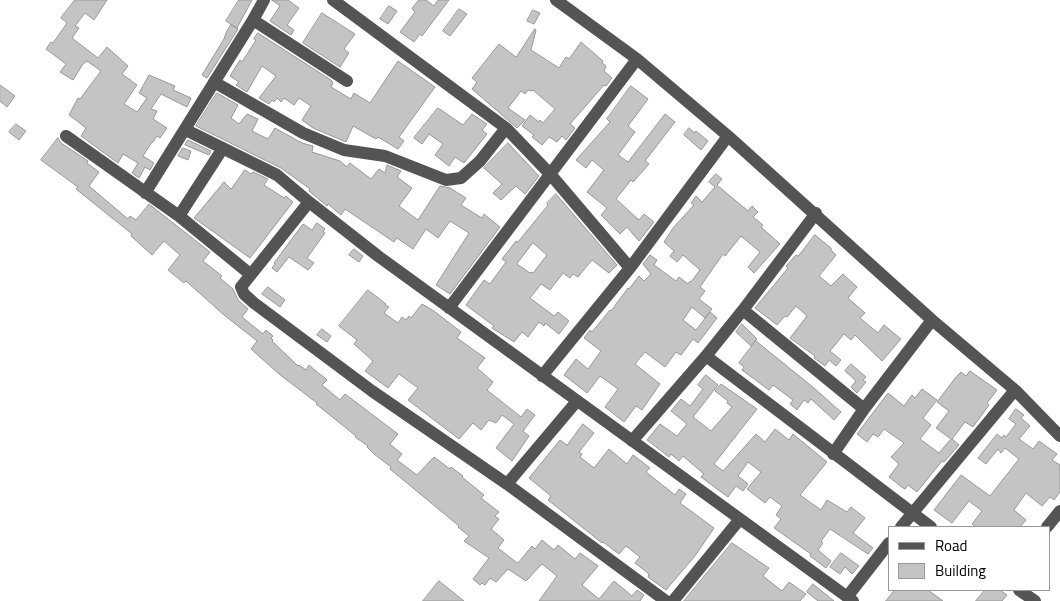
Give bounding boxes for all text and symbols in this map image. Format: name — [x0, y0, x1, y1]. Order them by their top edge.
legend — [888, 526, 1050, 591]
text: Road — [935, 534, 967, 557]
text: Building — [935, 559, 986, 582]

